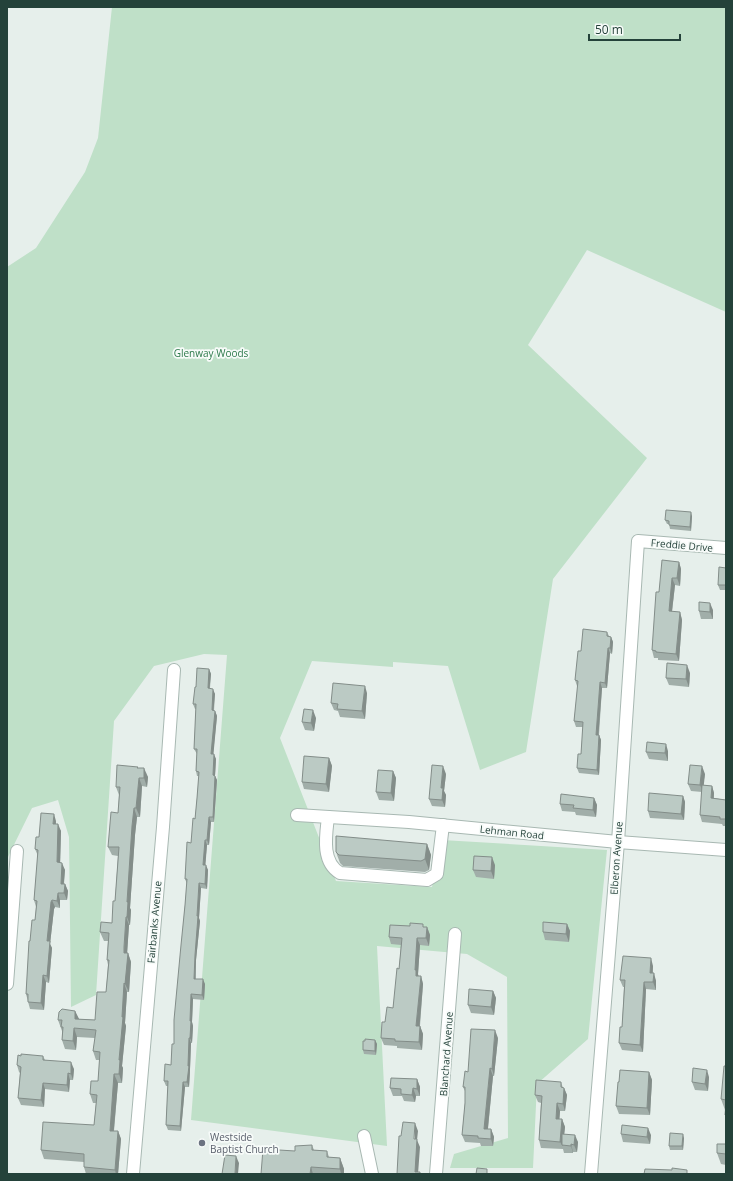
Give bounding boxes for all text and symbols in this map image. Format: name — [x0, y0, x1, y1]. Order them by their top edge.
scale bar — [589, 16, 680, 42]
text: 50 m — [595, 21, 623, 38]
park label: Glenway Woods — [174, 346, 249, 360]
street label: Freddie Drive — [650, 535, 714, 555]
street label: Elberon Avenue — [606, 820, 626, 895]
street label: Lehman Road — [479, 822, 545, 842]
street label: Fairbanks Avenue — [143, 880, 165, 964]
street label: Blanchard Avenue — [436, 1011, 456, 1097]
place label: Westside Baptist Church — [210, 1130, 279, 1156]
marker: Westside Baptist Church — [197, 1138, 207, 1148]

